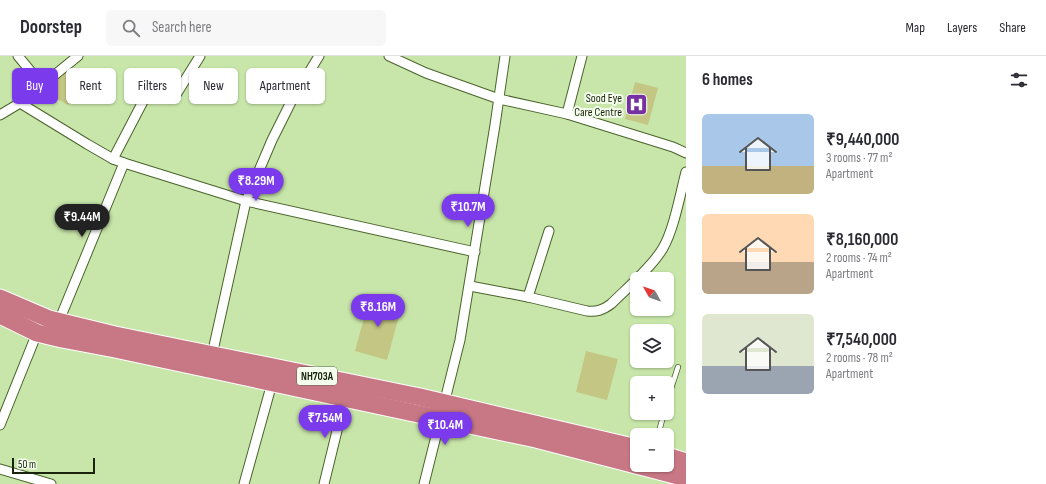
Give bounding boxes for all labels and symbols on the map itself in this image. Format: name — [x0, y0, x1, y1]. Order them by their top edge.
place label: Sood Eye Care Centre — [574, 91, 622, 120]
hospital icon: Sood Eye Care Centre — [624, 92, 650, 118]
pin: ₹8.29M — [223, 168, 289, 202]
pin: ₹10.7M — [435, 194, 501, 228]
pin: ₹9.44M — [49, 204, 115, 238]
north arrow — [630, 272, 674, 316]
pin: ₹8.16M — [345, 294, 411, 328]
road number: NH703A — [297, 367, 337, 385]
pin: ₹7.54M — [292, 405, 358, 439]
pin: ₹10.4M — [412, 412, 478, 446]
scale bar — [12, 456, 95, 475]

